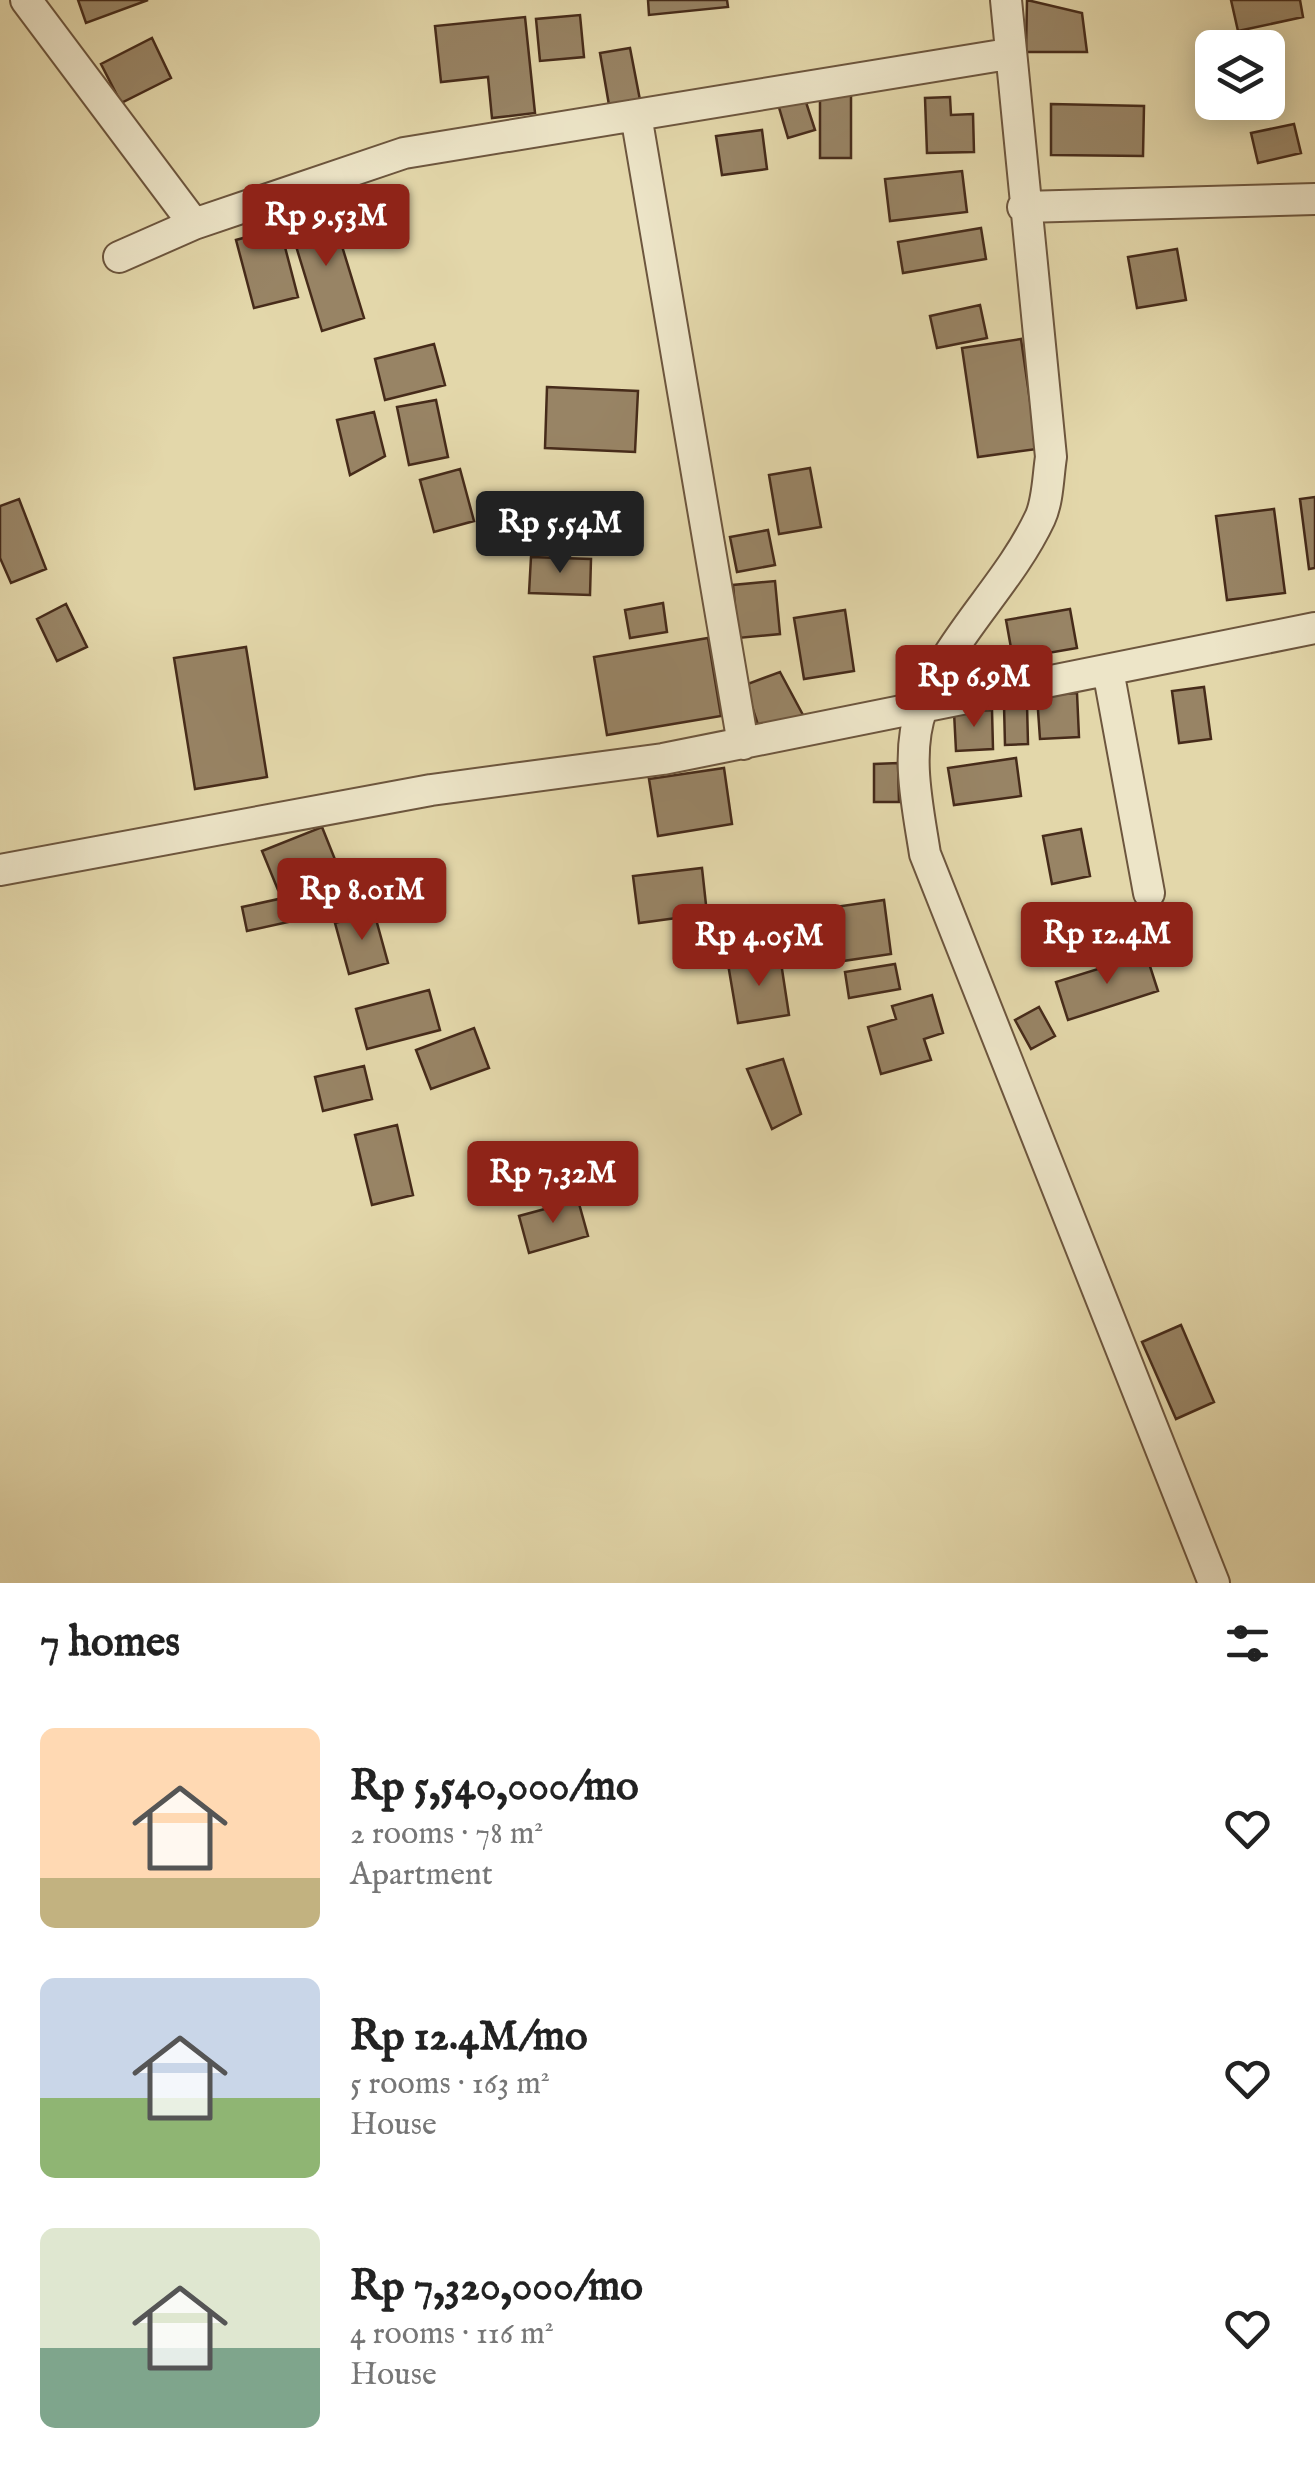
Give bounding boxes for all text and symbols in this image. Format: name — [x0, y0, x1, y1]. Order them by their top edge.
map controls — [1195, 30, 1285, 120]
button: layers — [1195, 30, 1285, 120]
pin: Rp 9.53M — [223, 184, 429, 269]
text: Rp 9.53M — [265, 196, 387, 237]
pin: Rp 5.54M — [457, 491, 663, 576]
text: Rp 5.54M — [498, 503, 622, 544]
pin: Rp 6.9M — [882, 645, 1066, 730]
text: Rp 6.9M — [918, 657, 1030, 698]
pin: Rp 8.01M — [259, 858, 465, 943]
text: Rp 8.01M — [299, 870, 425, 911]
pin: Rp 12.4M — [1004, 902, 1210, 987]
pin: Rp 4.05M — [656, 904, 862, 989]
text: Rp 12.4M — [1043, 914, 1171, 955]
text: Rp 4.05M — [694, 916, 824, 957]
pin: Rp 7.32M — [450, 1141, 656, 1226]
text: Rp 7.32M — [489, 1153, 617, 1194]
icon: filters — [1220, 1616, 1275, 1671]
text: 7 homes — [40, 1617, 180, 1670]
text: Rp 5,540,000/mo — [350, 1761, 639, 1814]
icon: home — [120, 1768, 240, 1888]
icon: heart — [1220, 1801, 1275, 1856]
text: 2 rooms · 78 m² — [350, 1814, 543, 1855]
text: Apartment — [350, 1855, 493, 1896]
text: Rp 12.4M/mo — [350, 2011, 588, 2064]
icon: home — [120, 2018, 240, 2138]
icon: heart — [1220, 2051, 1275, 2106]
text: 5 rooms · 163 m² — [350, 2064, 550, 2105]
text: House — [350, 2105, 437, 2146]
text: Rp 7,320,000/mo — [350, 2261, 643, 2314]
icon: home — [120, 2268, 240, 2388]
icon: heart — [1220, 2301, 1275, 2356]
text: 4 rooms · 116 m² — [350, 2314, 554, 2355]
text: House — [350, 2355, 437, 2396]

